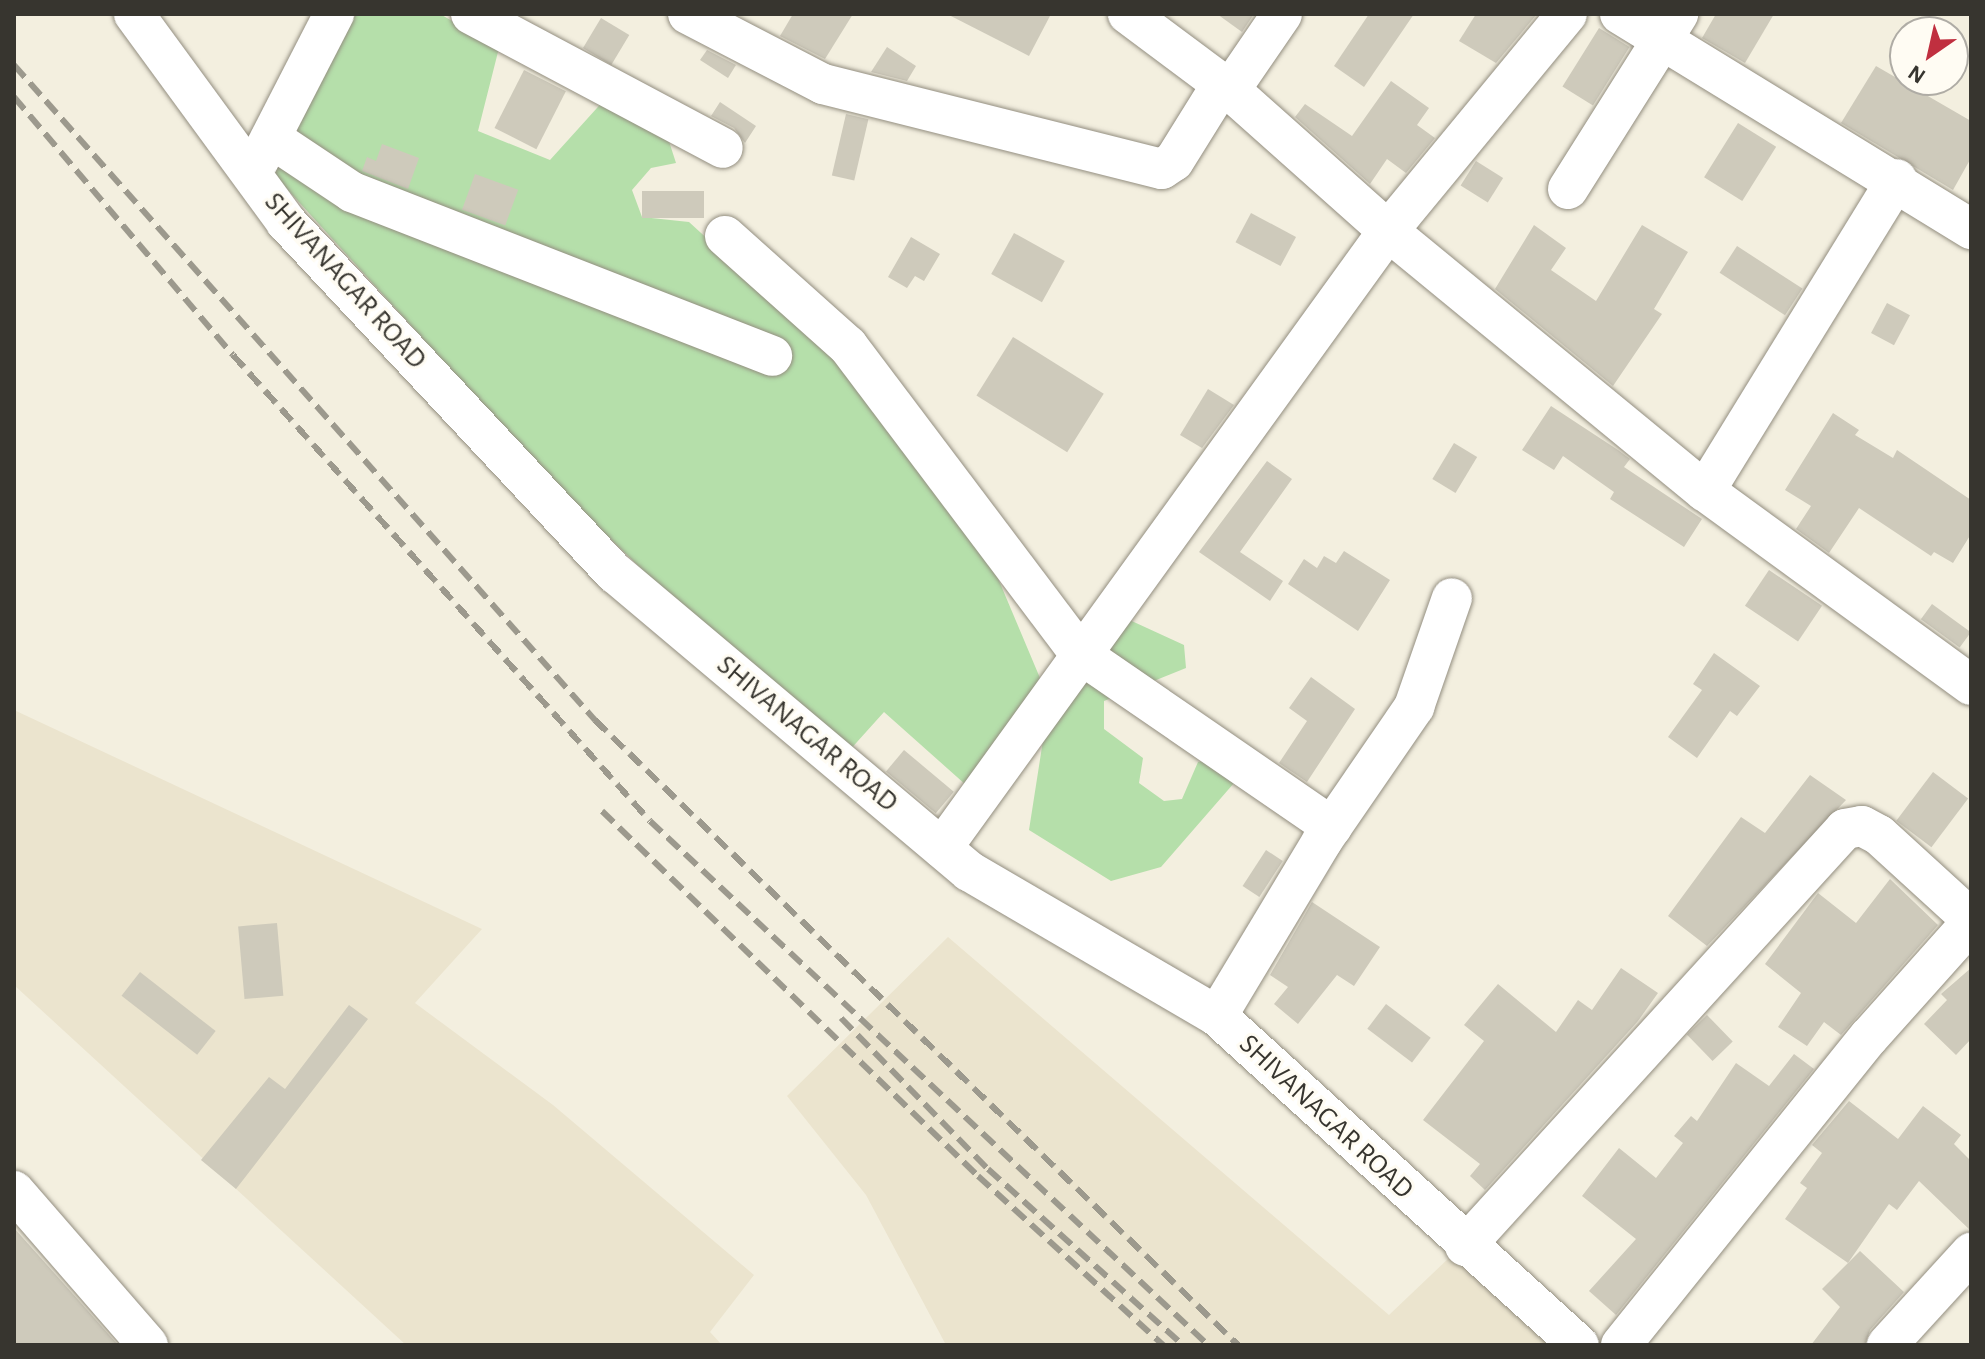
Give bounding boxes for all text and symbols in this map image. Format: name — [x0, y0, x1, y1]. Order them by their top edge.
north arrow — [1889, 16, 1969, 96]
text: N — [1904, 61, 1929, 88]
street label: SHIVANAGAR ROAD — [257, 186, 433, 376]
street label: SHIVANAGAR ROAD — [710, 649, 904, 819]
street label: SHIVANAGAR ROAD — [1232, 1028, 1420, 1206]

